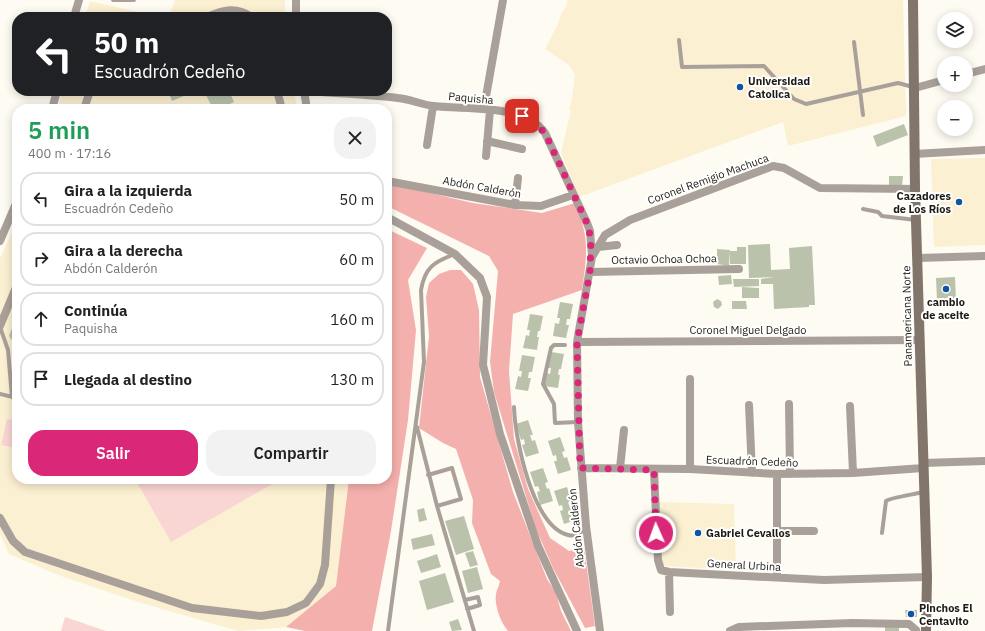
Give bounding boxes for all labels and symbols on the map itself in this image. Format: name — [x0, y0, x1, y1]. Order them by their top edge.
place label: Universidad Catolica — [748, 74, 810, 101]
marker: Universidad Catolica — [735, 82, 745, 92]
street label: Paquisha — [448, 89, 494, 107]
pin — [505, 99, 539, 133]
street label: Coronel Remigio Machuca — [646, 151, 771, 207]
street label: Abdón Calderón — [442, 173, 522, 201]
place label: Cazadores de Los Ríos — [893, 189, 951, 216]
marker: Cazadores de Los Ríos — [954, 197, 964, 207]
street label: Octavio Ochoa Ochoa — [611, 251, 717, 267]
street label: Panamericana Norte — [899, 265, 915, 367]
marker: cambio de aceite — [941, 284, 951, 294]
place label: cambio de aceite — [922, 295, 970, 322]
street label: Coronel Miguel Delgado — [690, 323, 806, 337]
street label: Escuadrón Cedeño — [706, 452, 798, 470]
street label: Abdón Calderón — [565, 488, 587, 568]
position arrow — [635, 512, 677, 554]
place label: Gabriel Cevallos — [706, 526, 791, 540]
marker: Gabriel Cevallos — [693, 528, 703, 538]
street label: General Urbina — [707, 556, 782, 574]
place label: Pinchos El Centavito — [919, 601, 973, 628]
marker: Pinchos El Centavito — [906, 609, 916, 619]

